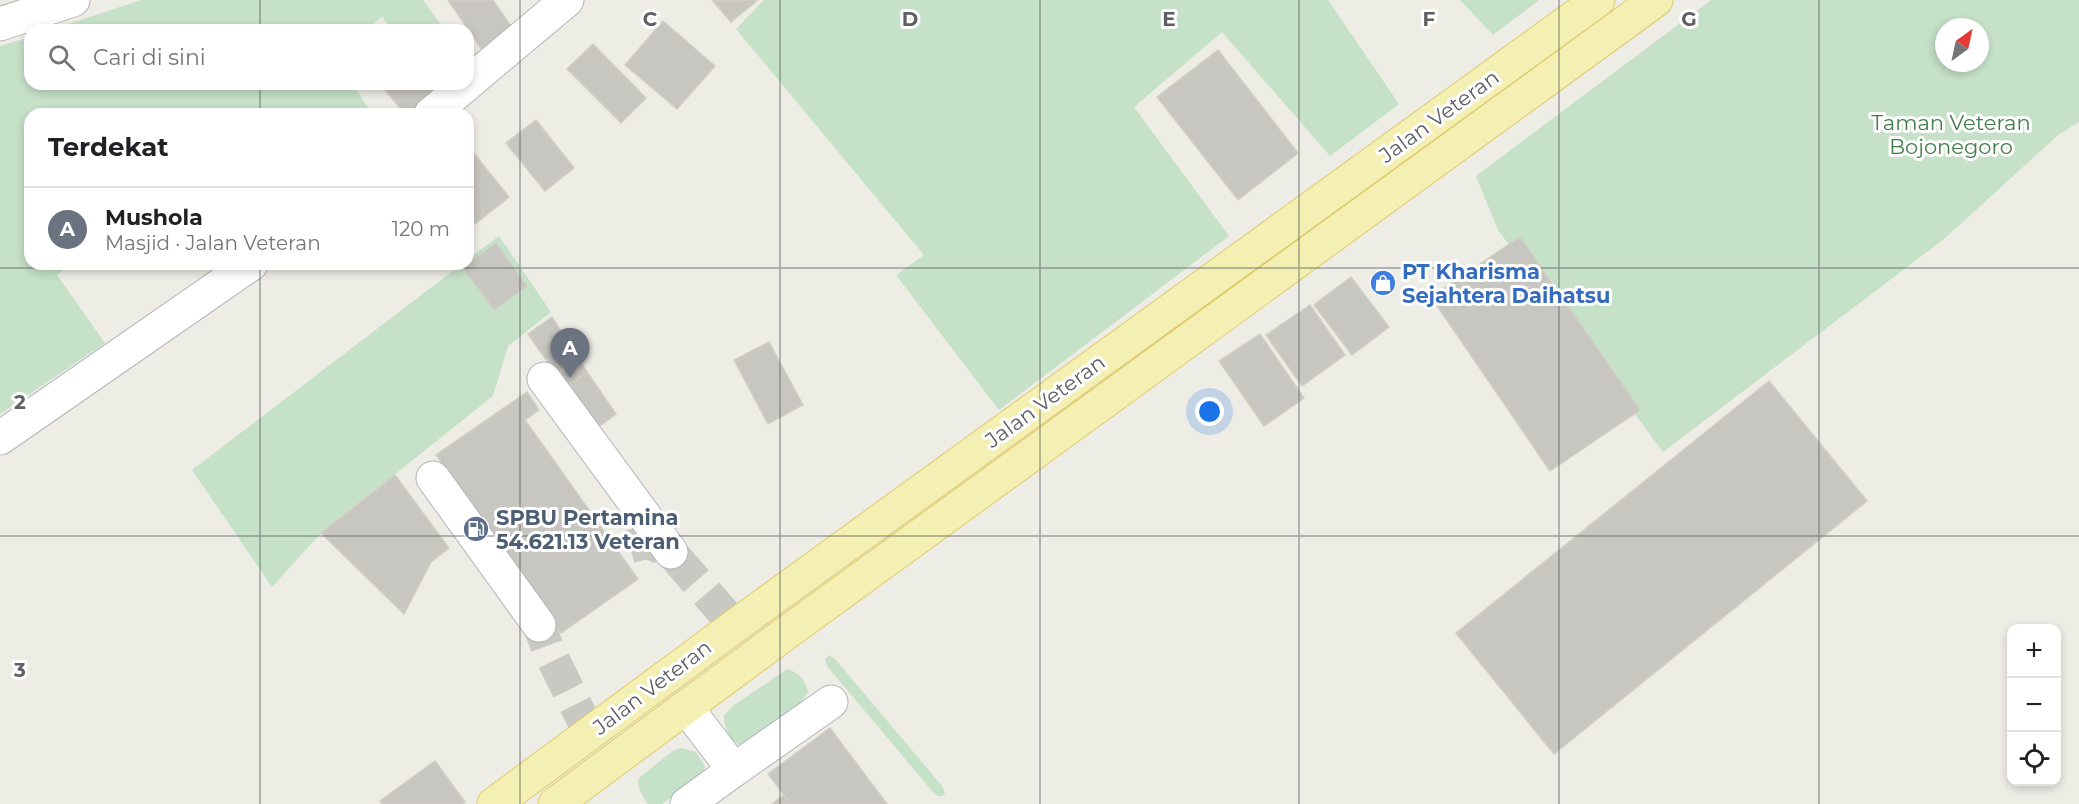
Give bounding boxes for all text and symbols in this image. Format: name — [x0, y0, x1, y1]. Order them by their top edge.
text: C — [643, 7, 658, 31]
text: D — [902, 7, 918, 31]
text: E — [1162, 7, 1176, 31]
text: F — [1423, 7, 1436, 31]
text: G — [1681, 7, 1697, 31]
north arrow — [1935, 18, 1989, 72]
search box — [24, 24, 474, 90]
icon: search — [45, 41, 78, 74]
text: Cari di sini — [93, 44, 206, 71]
street label: Jalan Veteran — [1373, 64, 1504, 168]
park label: Taman Veteran Bojonegoro — [1871, 110, 2031, 159]
text: Terdekat — [48, 131, 169, 163]
text: Mushola — [105, 204, 203, 231]
text: A — [60, 217, 75, 241]
text: 120 m — [392, 217, 450, 241]
text: Masjid · Jalan Veteran — [105, 231, 321, 255]
place label: PT Kharisma Sejahtera Daihatsu — [1402, 259, 1610, 308]
shop icon: PT Kharisma Sejahtera Daihatsu — [1368, 268, 1398, 298]
pin: A — [550, 328, 590, 378]
street label: Jalan Veteran — [979, 349, 1110, 453]
text: 2 — [14, 390, 26, 414]
your location — [1195, 397, 1224, 426]
place label: SPBU Pertamina 54.621.13 Veteran — [496, 505, 680, 554]
fuel station icon: SPBU Pertamina 54.621.13 Veteran — [461, 514, 491, 544]
map controls — [2007, 624, 2061, 786]
button: + — [2007, 624, 2061, 678]
street label: Jalan Veteran — [587, 634, 716, 740]
text: 3 — [13, 658, 26, 682]
button: − — [2007, 678, 2061, 732]
button: locate — [2007, 732, 2061, 786]

